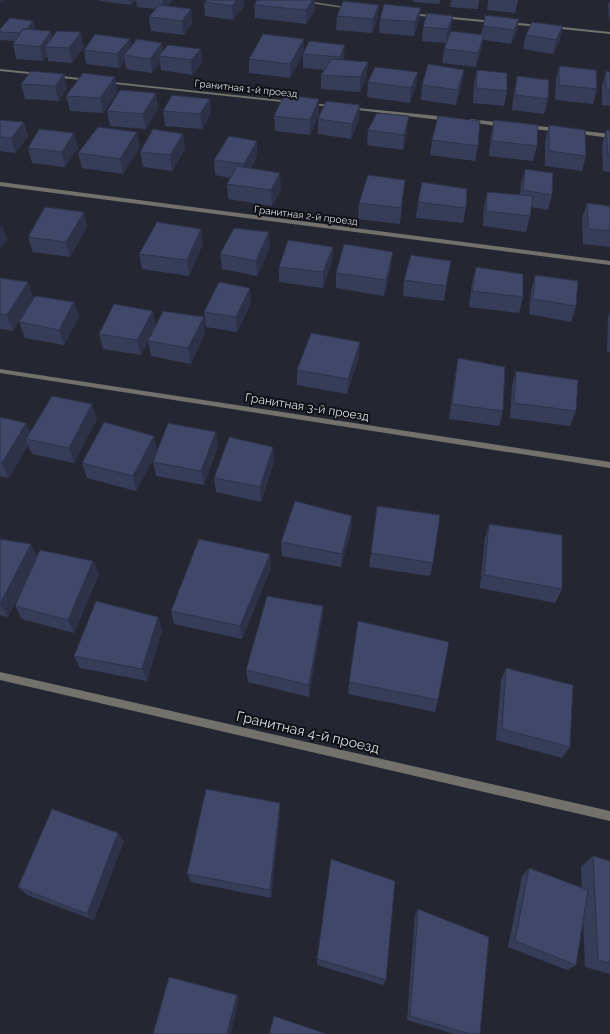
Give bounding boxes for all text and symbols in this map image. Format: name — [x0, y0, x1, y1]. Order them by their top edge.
street label: Гранитная 1-й проезд — [194, 78, 298, 99]
street label: Гранитная 2-й проезд — [254, 204, 359, 227]
street label: Гранитная 3-й проезд — [244, 390, 370, 424]
street label: Гранитная 4-й проезд — [235, 708, 381, 756]

